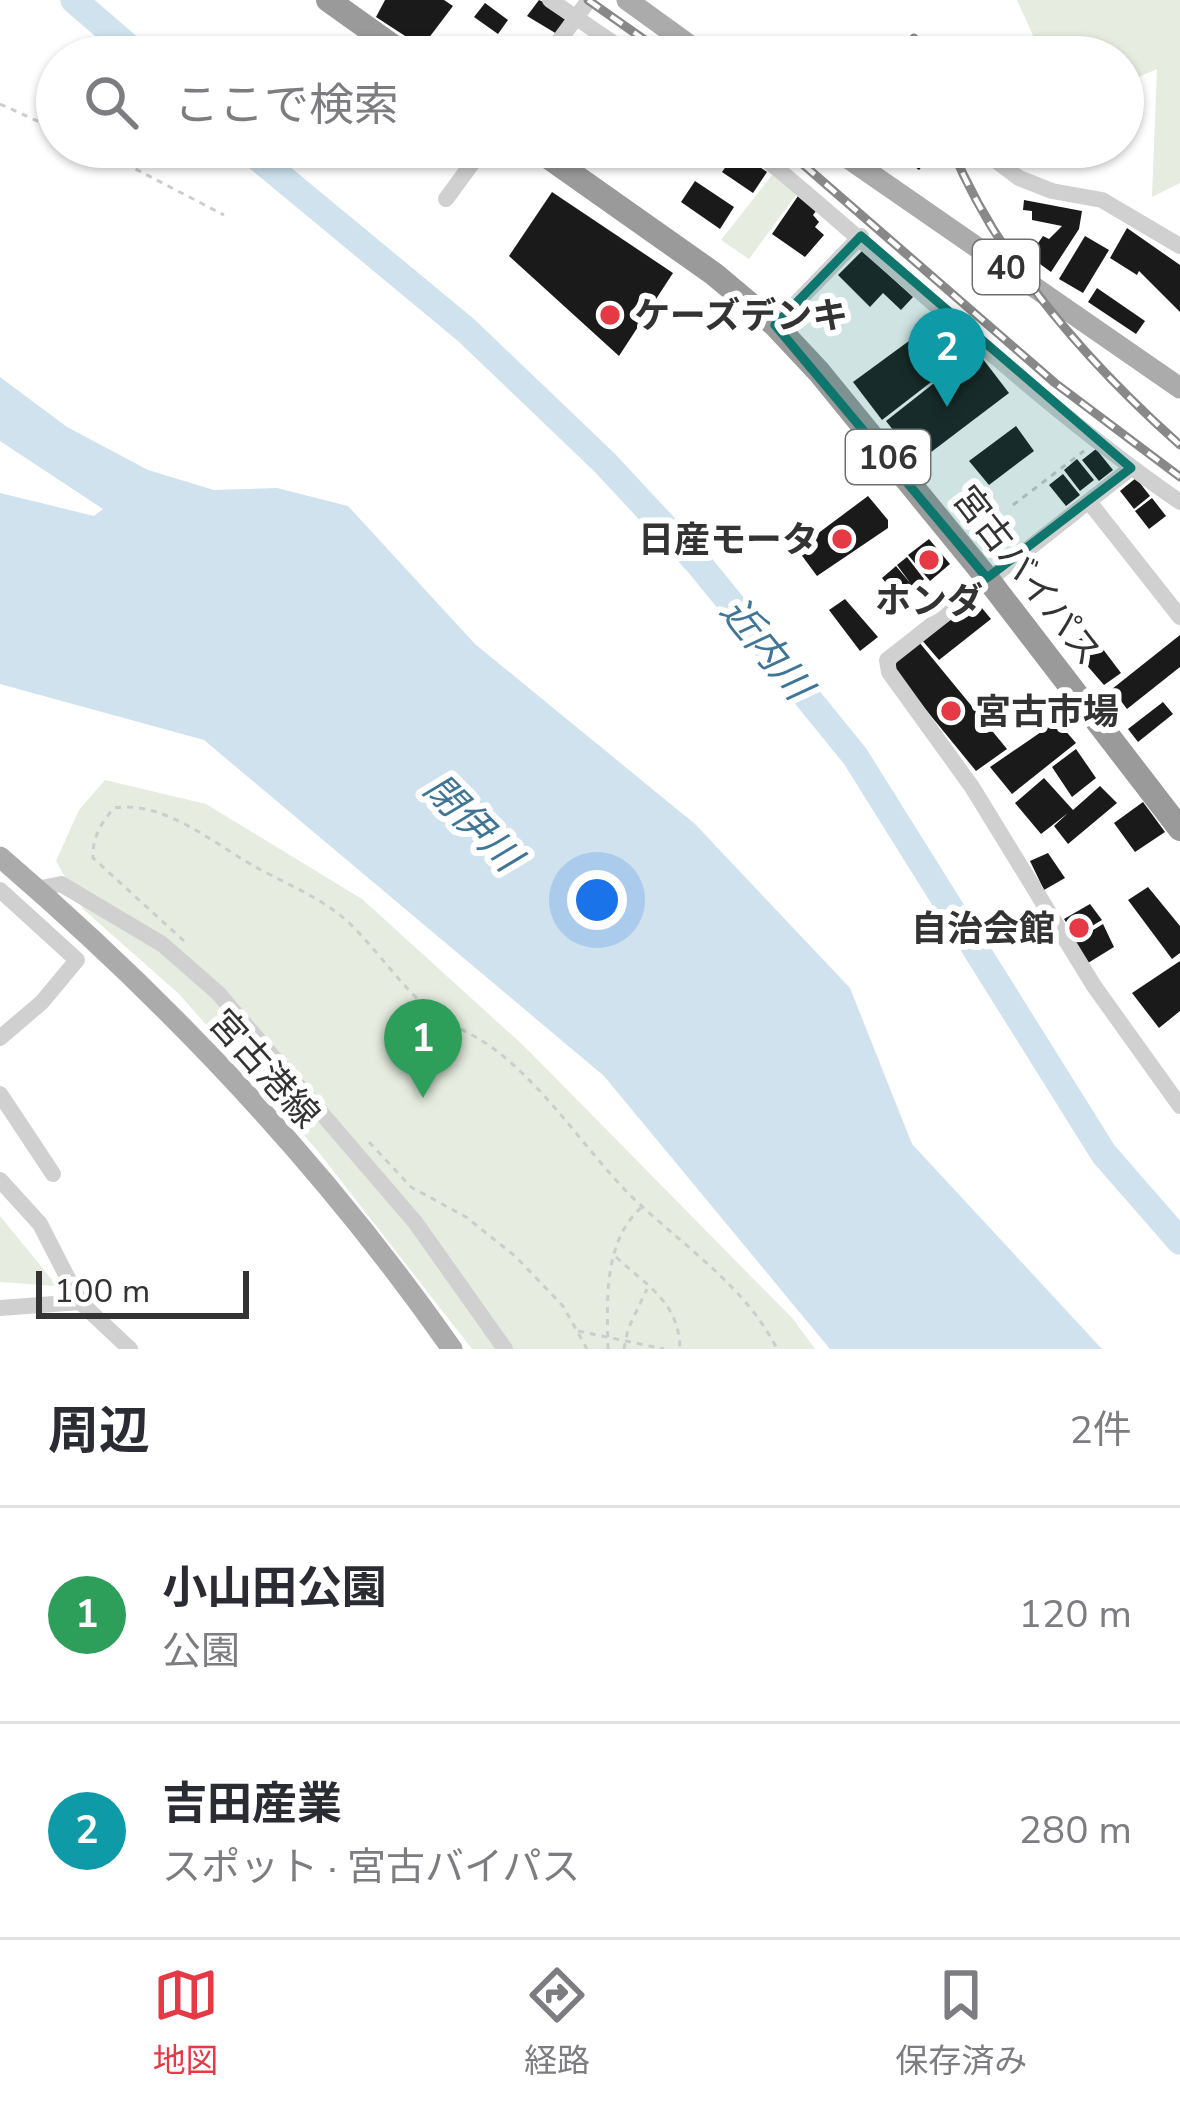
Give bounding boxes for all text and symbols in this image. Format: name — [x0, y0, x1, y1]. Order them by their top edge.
search box — [36, 36, 1144, 168]
icon: search — [78, 69, 144, 135]
text: ここで検索 — [174, 75, 399, 136]
road number: 40 — [973, 240, 1039, 294]
place label: ケーズデンキ — [634, 292, 848, 341]
marker: ケーズデンキ — [597, 302, 623, 328]
pin: 2 — [908, 308, 986, 407]
road number: 106 — [846, 430, 930, 484]
street label: 宮古バイパス — [941, 476, 1112, 676]
place label: 日産モータ — [638, 516, 818, 565]
marker: 日産モータ — [829, 526, 855, 552]
marker: ホンダ — [916, 547, 942, 573]
place label: ホンダ — [875, 577, 983, 626]
water label: 近内川 — [708, 587, 826, 714]
place label: 宮古市場 — [975, 688, 1119, 737]
marker: 宮古市場 — [938, 698, 964, 724]
water label: 閉伊川 — [412, 763, 535, 886]
your location — [567, 870, 627, 930]
place label: 自治会館 — [911, 905, 1055, 954]
marker: 自治会館 — [1066, 915, 1092, 941]
street label: 宮古港線 — [197, 999, 330, 1139]
pin: 1 — [384, 999, 462, 1098]
scale bar — [36, 1265, 249, 1318]
text: 100 m — [54, 1269, 150, 1314]
text: 周辺 — [48, 1396, 150, 1466]
text: 2件 — [1070, 1404, 1132, 1457]
text: 小山田公園 — [162, 1558, 387, 1619]
text: 1 — [75, 1588, 99, 1641]
text: 120 m — [1018, 1588, 1132, 1641]
text: 公園 — [162, 1625, 240, 1678]
text: 吉田産業 — [162, 1774, 342, 1835]
text: 2 — [75, 1804, 99, 1857]
text: 280 m — [1018, 1804, 1132, 1857]
text: スポット · 宮古バイパス — [162, 1841, 580, 1894]
tab: 地図 — [153, 1962, 219, 2084]
tab: 経路 — [524, 1962, 590, 2084]
tab: 保存済み — [895, 1962, 1027, 2084]

